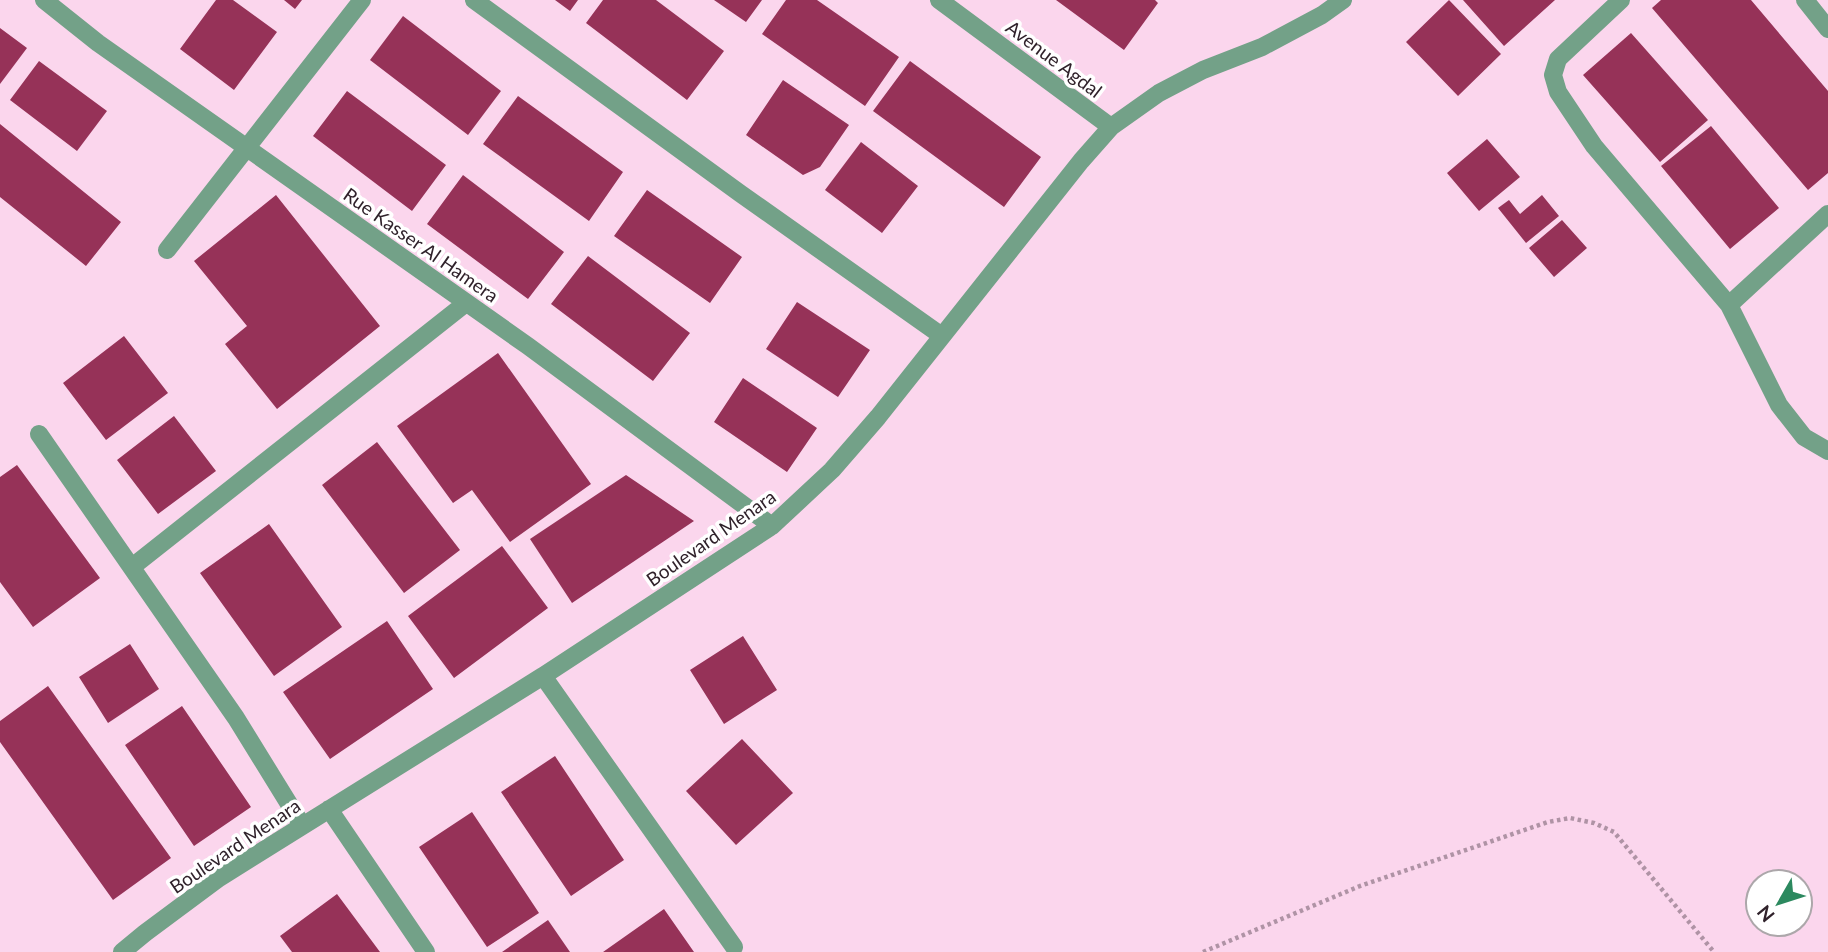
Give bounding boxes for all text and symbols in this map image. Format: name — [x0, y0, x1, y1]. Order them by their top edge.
street label: Avenue Agdal — [1002, 15, 1107, 102]
street label: Rue Kasser Al Hamera — [339, 182, 503, 307]
street label: Boulevard Menara — [642, 484, 780, 591]
street label: Boulevard Menara — [165, 793, 304, 898]
north arrow — [1744, 868, 1814, 938]
text: N — [1752, 901, 1779, 927]

